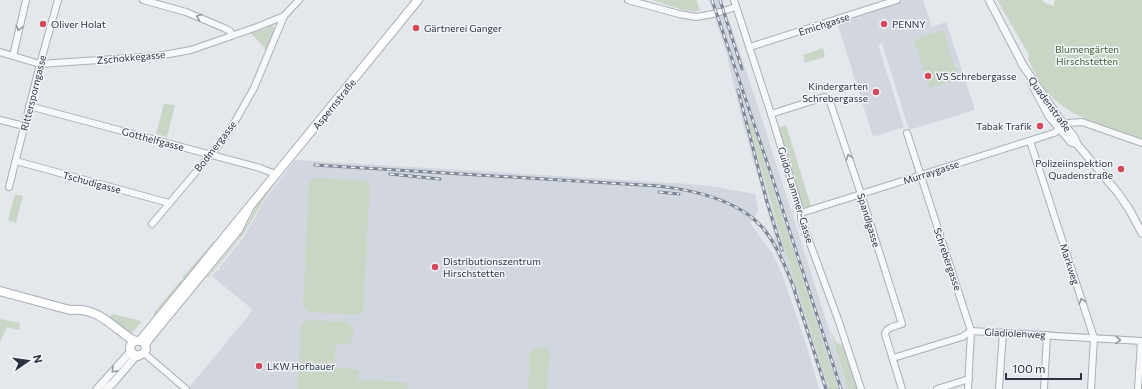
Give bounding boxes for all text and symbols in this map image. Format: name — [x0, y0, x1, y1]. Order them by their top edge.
street label: Emichgasse — [797, 10, 851, 38]
one-way arrow — [195, 14, 202, 22]
place label: Oliver Holat — [51, 18, 106, 30]
place label: PENNY — [892, 18, 926, 30]
marker: Oliver Holat — [38, 19, 48, 29]
marker: PENNY — [879, 19, 889, 29]
place label: Gärtnerei Ganger — [424, 22, 502, 34]
marker: Gärtnerei Ganger — [411, 23, 421, 33]
one-way arrow — [16, 25, 24, 31]
park label: Blumengärten Hirschstetten — [1055, 43, 1119, 67]
street label: Zschokkegasse — [96, 48, 166, 66]
street label: Rittersporngasse — [18, 54, 48, 132]
place label: VS Schrebergasse — [936, 70, 1016, 82]
marker: VS Schrebergasse — [923, 71, 933, 81]
street label: Quadenstraße — [1026, 74, 1074, 134]
street label: Aspernstraße — [310, 76, 358, 132]
place label: Kindergarten Schrebergasse — [802, 80, 868, 104]
marker: Kindergarten Schrebergasse — [871, 87, 881, 97]
street label: Bodmergasse — [191, 118, 239, 174]
place label: Tabak Trafik — [976, 120, 1033, 132]
marker: Tabak Trafik — [1035, 121, 1045, 131]
street label: Gotthelfgasse — [121, 125, 185, 153]
street label: Guido-Lammer-Gasse — [776, 145, 816, 245]
one-way arrow — [845, 154, 854, 161]
street label: Murraygasse — [901, 157, 961, 187]
place label: Polizeiinspektion Quadenstraße — [1035, 157, 1113, 181]
marker: Polizeiinspektion Quadenstraße — [1116, 164, 1126, 174]
street label: Tschudigasse — [62, 168, 122, 196]
street label: Spandlgasse — [855, 191, 883, 249]
street label: Schrebergasse — [932, 226, 964, 292]
street label: Markweg — [1058, 242, 1082, 287]
place label: Distributionszentrum Hirschstetten — [443, 255, 541, 279]
marker: Distributionszentrum Hirschstetten — [430, 262, 440, 272]
one-way arrow — [1078, 298, 1087, 305]
street label: Gladiolenweg — [984, 325, 1047, 341]
one-way arrow — [1115, 335, 1121, 344]
north arrow — [8, 341, 48, 381]
text: N — [31, 353, 45, 364]
scale bar — [1006, 355, 1081, 381]
place label: LKW Hofbauer — [267, 360, 335, 372]
marker: LKW Hofbauer — [254, 361, 264, 371]
text: 100 m — [1012, 361, 1046, 375]
one-way arrow — [111, 365, 119, 373]

